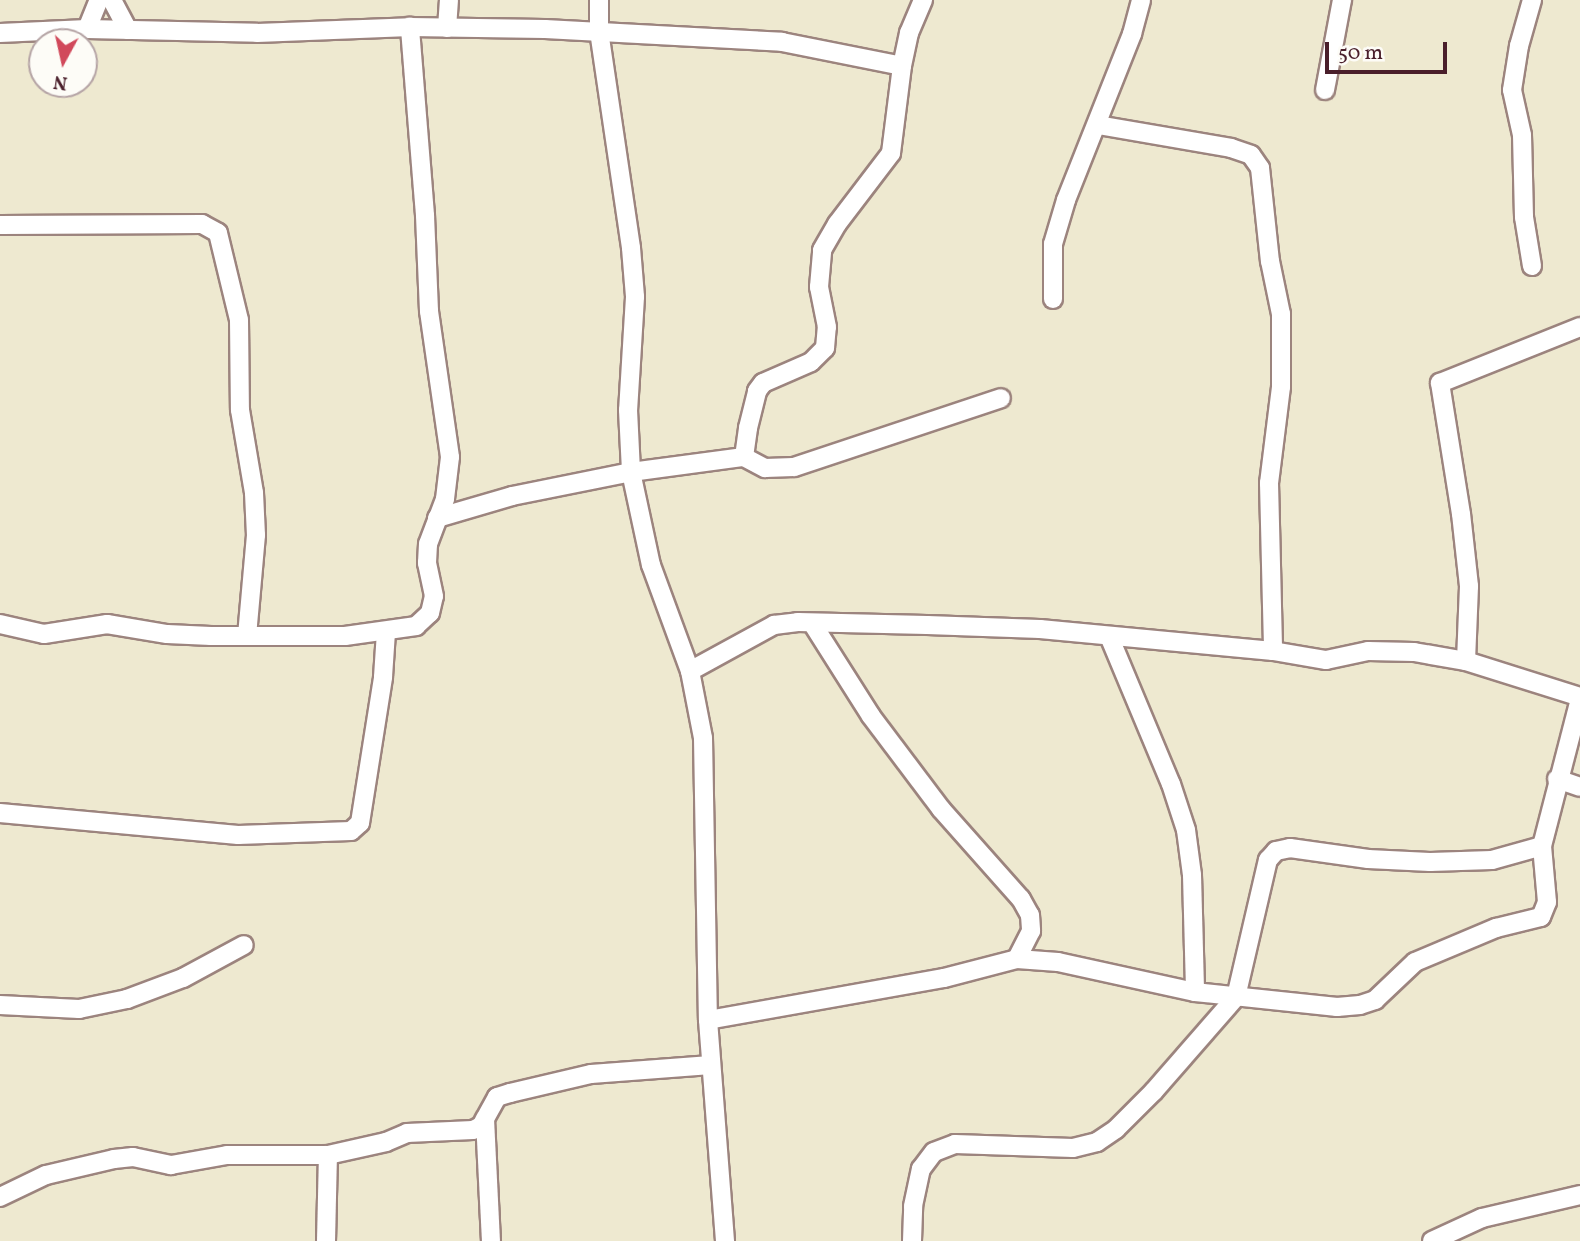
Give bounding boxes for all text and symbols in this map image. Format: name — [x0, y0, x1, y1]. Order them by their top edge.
north arrow — [28, 28, 98, 98]
scale bar — [1328, 28, 1450, 72]
text: 50 m — [1338, 39, 1383, 68]
text: N — [52, 68, 69, 96]

